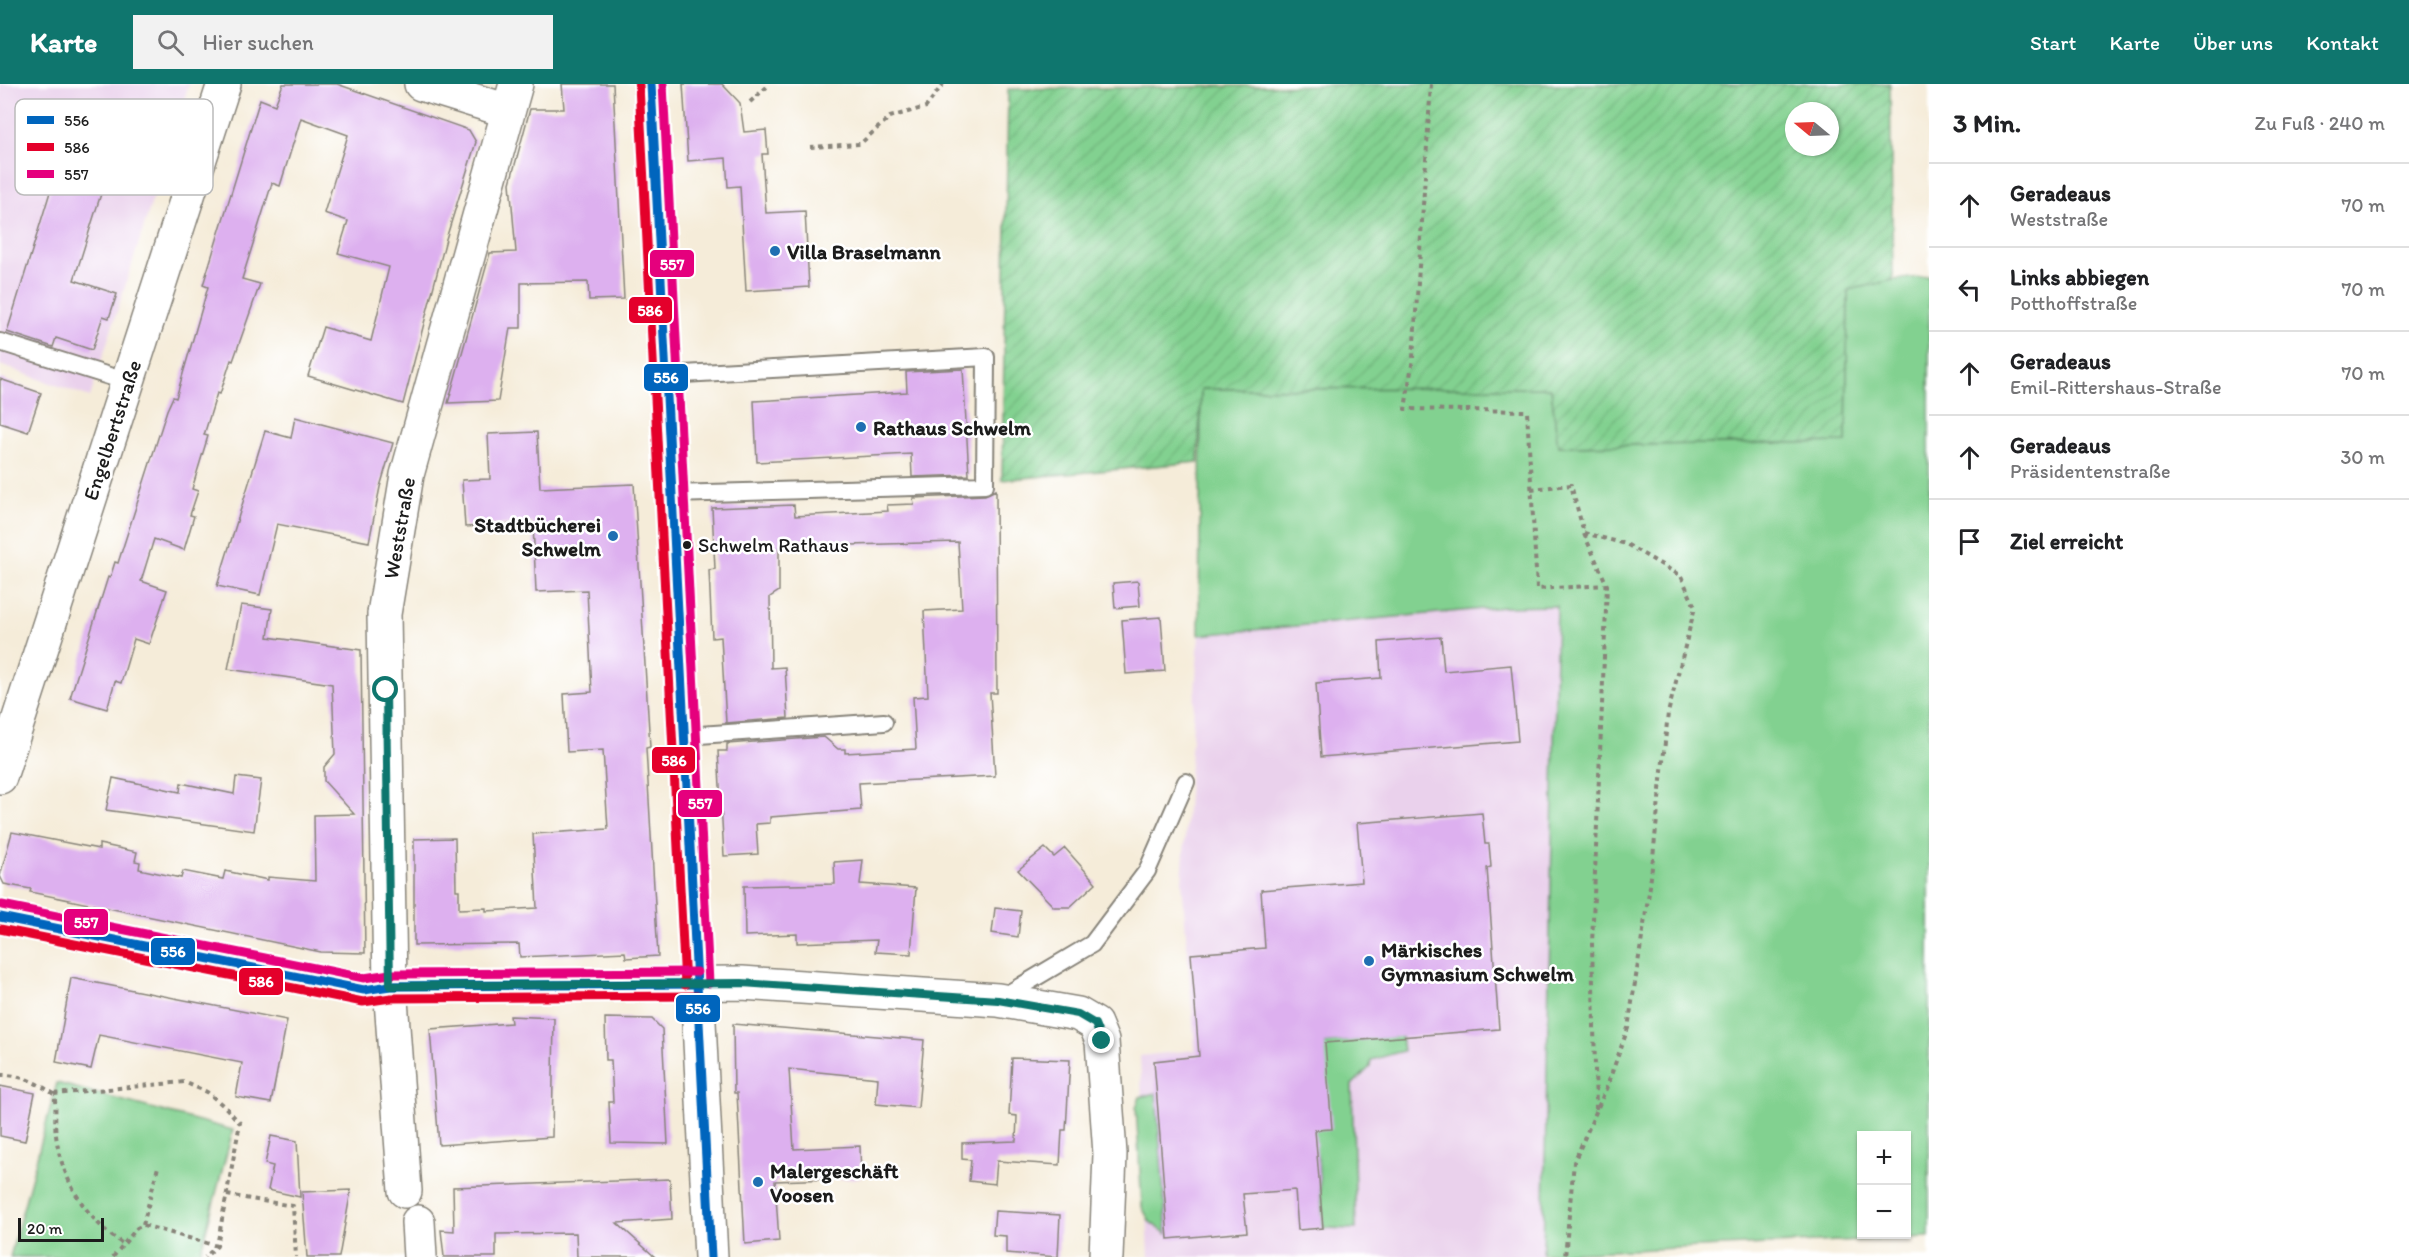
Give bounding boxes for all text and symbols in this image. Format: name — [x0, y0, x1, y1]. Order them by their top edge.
search box — [133, 15, 553, 69]
text: Karte — [30, 25, 97, 59]
icon: search — [154, 26, 187, 59]
text: Hier suchen — [202, 29, 314, 56]
text: Start — [2030, 30, 2076, 55]
text: Karte — [2109, 30, 2160, 55]
text: Über uns — [2193, 30, 2273, 55]
text: Kontakt — [2306, 30, 2379, 55]
legend — [15, 99, 213, 195]
north arrow — [1785, 102, 1839, 156]
text: 3 Min. — [1953, 107, 2021, 139]
text: 556 — [64, 111, 89, 130]
text: Zu Fuß · 240 m — [2255, 111, 2385, 135]
text: 586 — [64, 138, 90, 157]
text: 557 — [64, 165, 89, 184]
text: Geradeaus — [2010, 180, 2111, 207]
icon: ahead — [1953, 189, 1986, 222]
text: 70 m — [2341, 193, 2385, 217]
text: Weststraße — [2010, 207, 2108, 231]
place label: Villa Braselmann — [787, 239, 941, 264]
marker: Villa Braselmann — [768, 244, 782, 258]
line badge: 557 — [649, 249, 695, 278]
text: 557 — [660, 255, 684, 274]
text: Links abbiegen — [2010, 264, 2149, 291]
icon: left — [1953, 273, 1986, 306]
text: 70 m — [2341, 277, 2385, 301]
text: Potthoffstraße — [2010, 291, 2137, 315]
line badge: 586 — [628, 296, 673, 324]
text: 586 — [637, 301, 663, 320]
text: Geradeaus — [2010, 348, 2111, 375]
street label: Engelbertstraße — [78, 357, 146, 503]
icon: ahead — [1953, 357, 1986, 390]
text: 70 m — [2341, 361, 2385, 385]
line badge: 556 — [643, 363, 689, 392]
text: 556 — [653, 368, 679, 387]
text: Emil-Rittershaus-Straße — [2010, 375, 2222, 399]
place label: Rathaus Schwelm — [873, 415, 1032, 440]
marker: Rathaus Schwelm — [854, 420, 868, 434]
text: Geradeaus — [2010, 432, 2111, 459]
icon: ahead — [1953, 441, 1986, 474]
text: 30 m — [2340, 445, 2385, 469]
text: Präsidentenstraße — [2010, 459, 2170, 483]
street label: Weststraße — [378, 475, 420, 581]
place label: Stadtbücherei Schwelm — [474, 512, 602, 561]
icon: arrive — [1953, 525, 1986, 558]
text: Ziel erreicht — [2010, 528, 2123, 555]
marker: Stadtbücherei Schwelm — [606, 529, 620, 543]
place label: Schwelm Rathaus — [698, 533, 849, 557]
marker: Schwelm Rathaus — [681, 539, 693, 551]
route start — [372, 676, 398, 702]
line badge: 586 — [651, 746, 696, 774]
text: 586 — [661, 751, 687, 770]
line badge: 557 — [677, 789, 723, 818]
text: 557 — [688, 794, 712, 813]
line badge: 557 — [63, 908, 109, 936]
text: 557 — [74, 913, 98, 932]
line badge: 556 — [150, 937, 196, 966]
place label: Märkisches Gymnasium Schwelm — [1381, 937, 1574, 987]
text: 556 — [160, 942, 186, 961]
marker: Märkisches Gymnasium Schwelm — [1362, 954, 1376, 968]
line badge: 586 — [238, 967, 284, 996]
text: 586 — [248, 972, 274, 991]
line badge: 556 — [675, 994, 721, 1023]
text: 556 — [685, 999, 711, 1018]
route end — [1088, 1027, 1114, 1053]
map controls — [1857, 1131, 1911, 1239]
button: + — [1857, 1131, 1911, 1185]
place label: Malergeschäft Voosen — [770, 1158, 899, 1207]
marker: Malergeschäft Voosen — [751, 1175, 765, 1189]
button: − — [1857, 1185, 1911, 1239]
scale bar — [18, 1215, 104, 1242]
text: 20 m — [27, 1219, 62, 1238]

